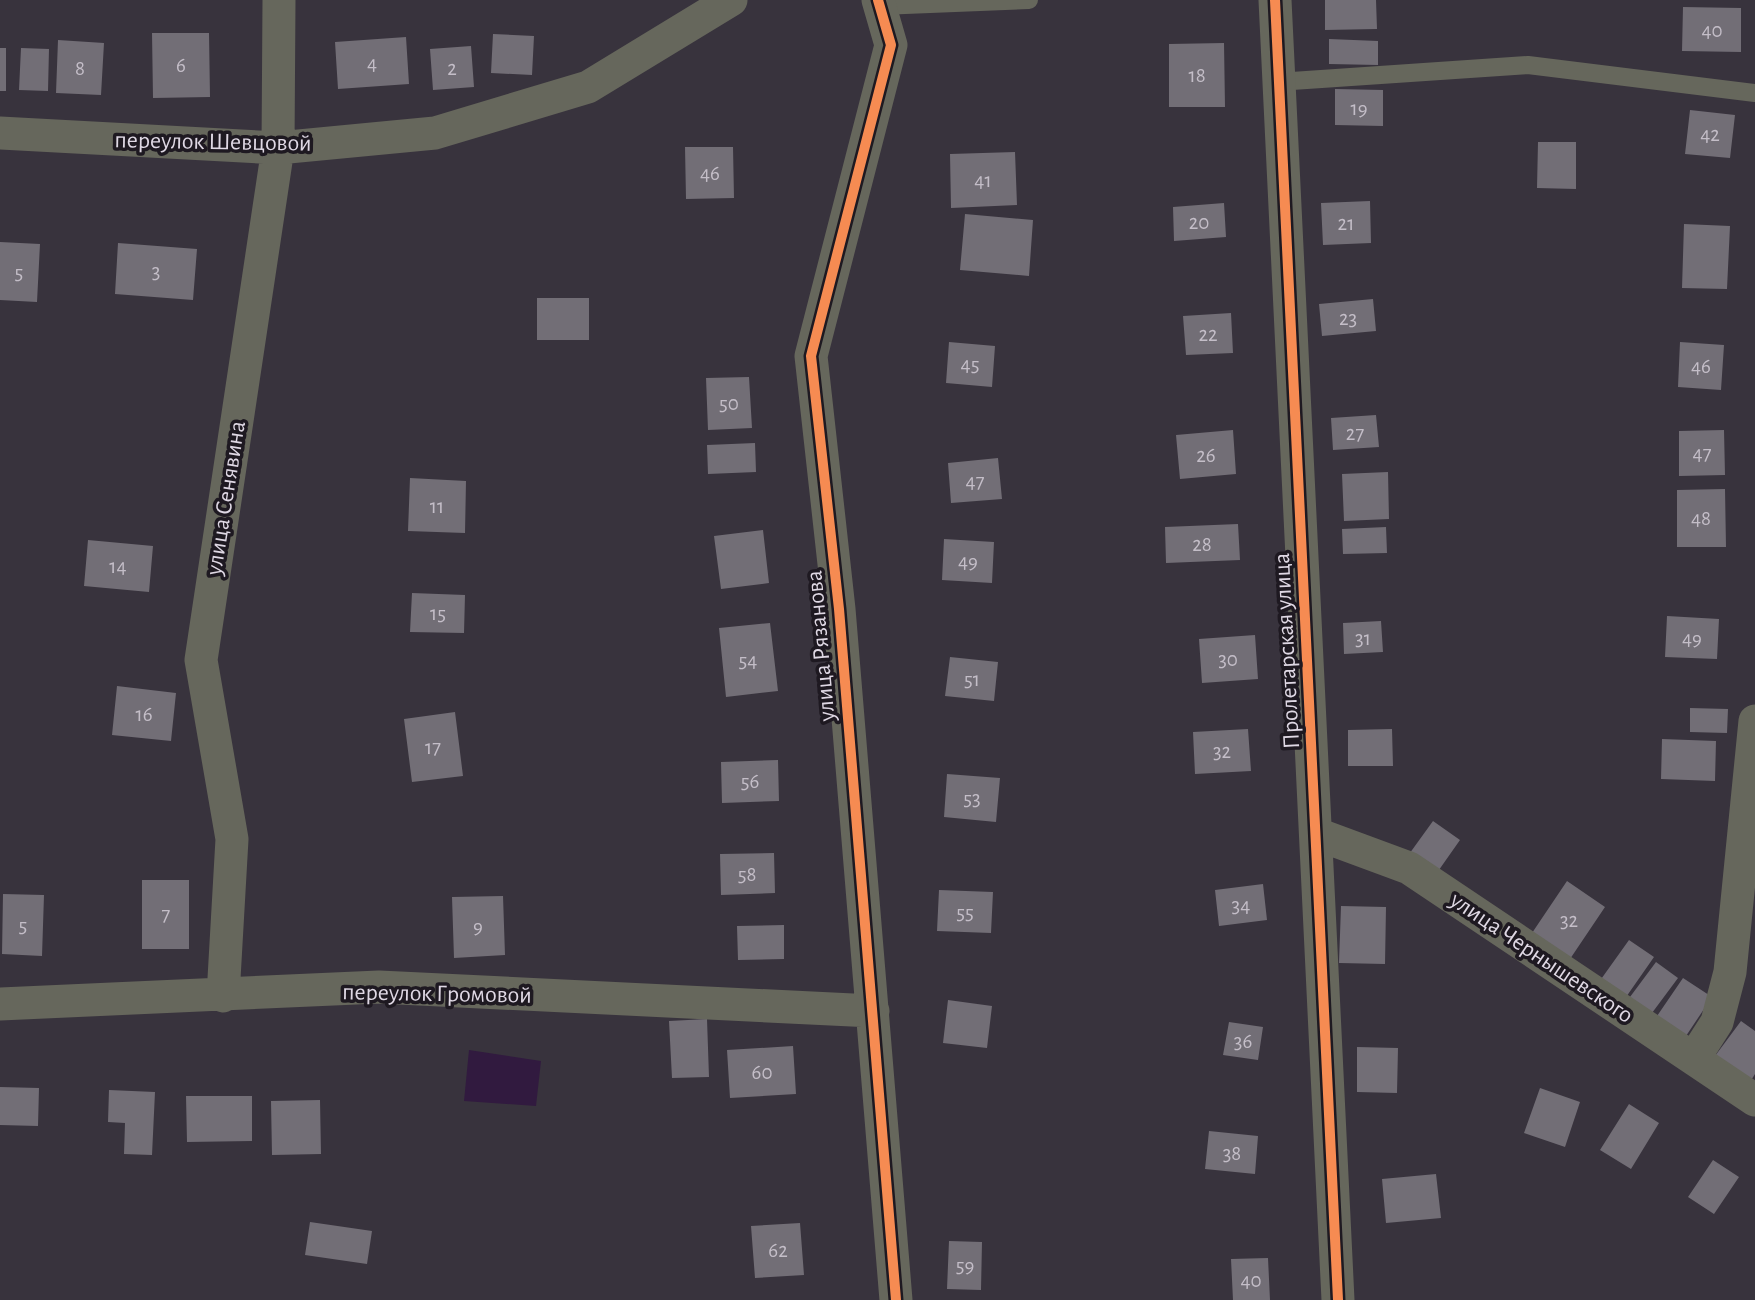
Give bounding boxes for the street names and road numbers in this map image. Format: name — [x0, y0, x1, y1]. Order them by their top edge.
street label: переулок Шевцовой — [114, 128, 312, 156]
street label: улица Сенявина — [202, 419, 250, 578]
street label: Пролетарская улица — [1270, 552, 1304, 750]
street label: улица Рязанова — [802, 569, 840, 723]
street label: улица Чернышевского — [1445, 887, 1637, 1028]
street label: переулок Громовой — [342, 980, 532, 1008]

